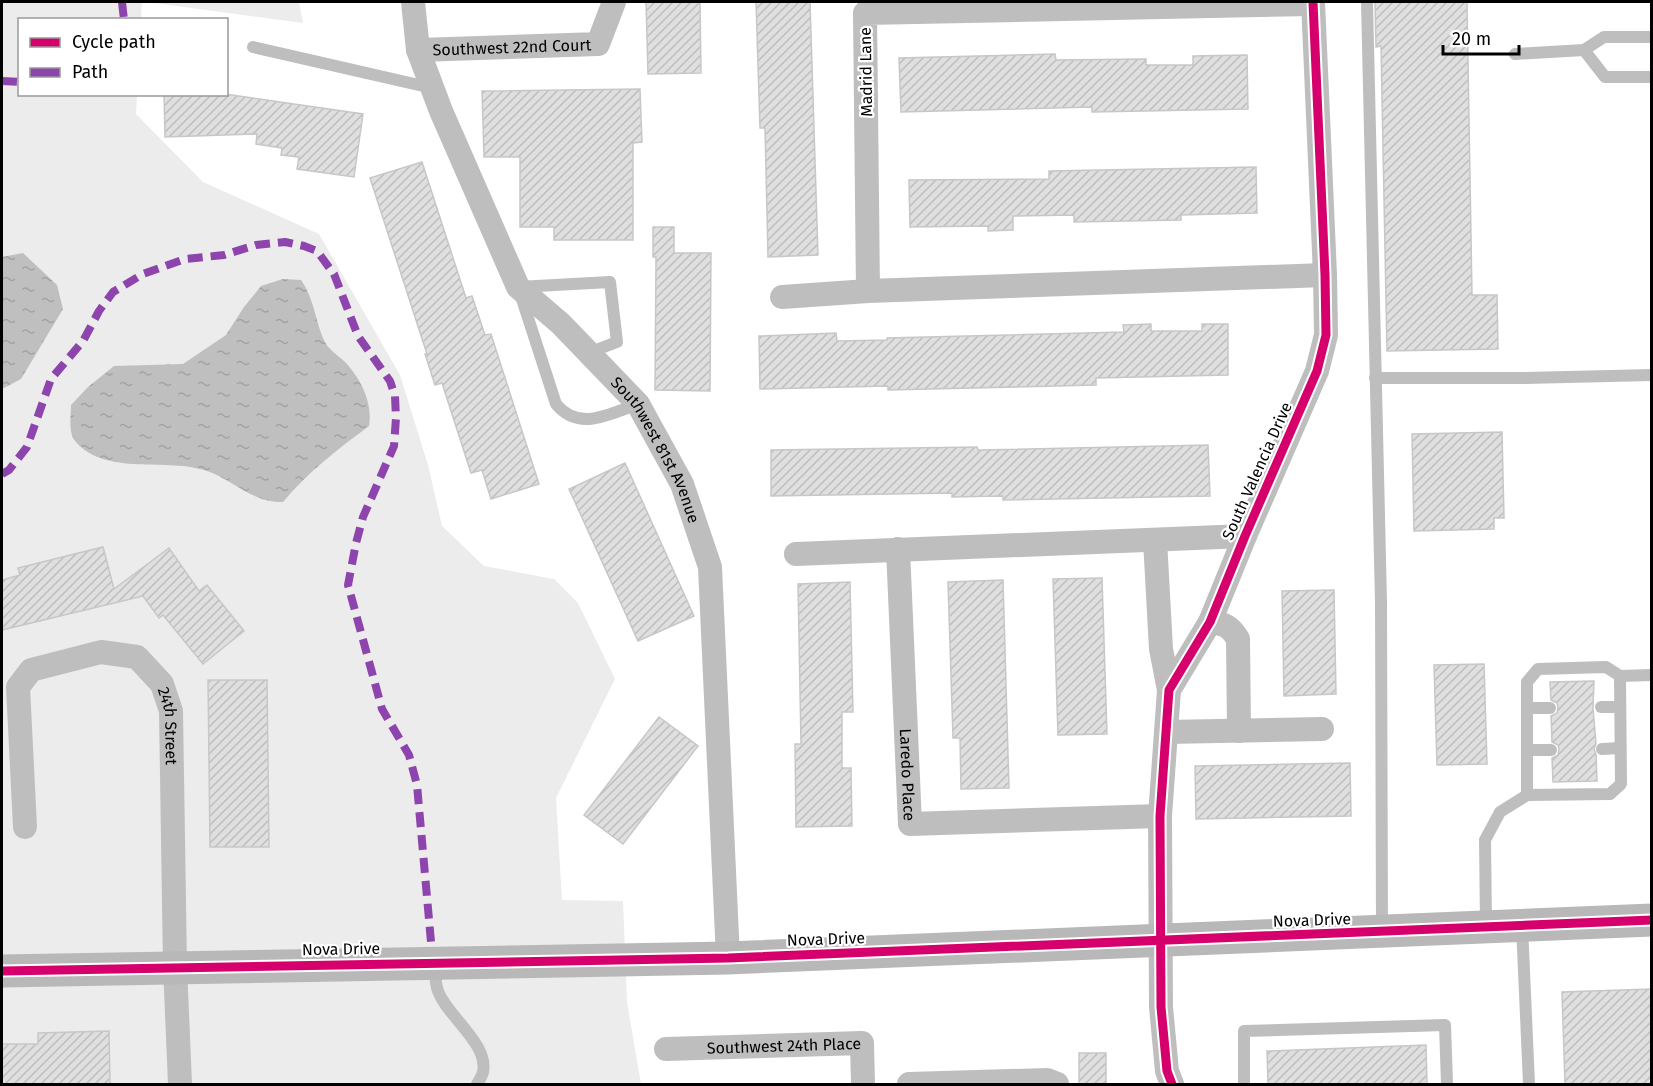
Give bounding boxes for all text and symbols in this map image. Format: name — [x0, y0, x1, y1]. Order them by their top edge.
legend — [18, 18, 228, 96]
scale bar — [1443, 18, 1520, 56]
street label: Madrid Lane — [856, 27, 876, 117]
text: 20 m — [1452, 28, 1491, 50]
text: Cycle path — [72, 31, 156, 53]
street label: Southwest 22nd Court — [432, 35, 592, 59]
text: Path — [72, 61, 108, 83]
street label: Southwest 81st Avenue — [607, 373, 704, 525]
street label: South Valencia Drive — [1218, 399, 1296, 543]
street label: 24th Street — [154, 684, 181, 765]
street label: Laredo Place — [896, 728, 919, 821]
street label: Nova Drive — [1273, 909, 1351, 931]
street label: Nova Drive — [787, 928, 865, 950]
street label: Nova Drive — [302, 939, 380, 959]
street label: Southwest 24th Place — [707, 1034, 861, 1057]

